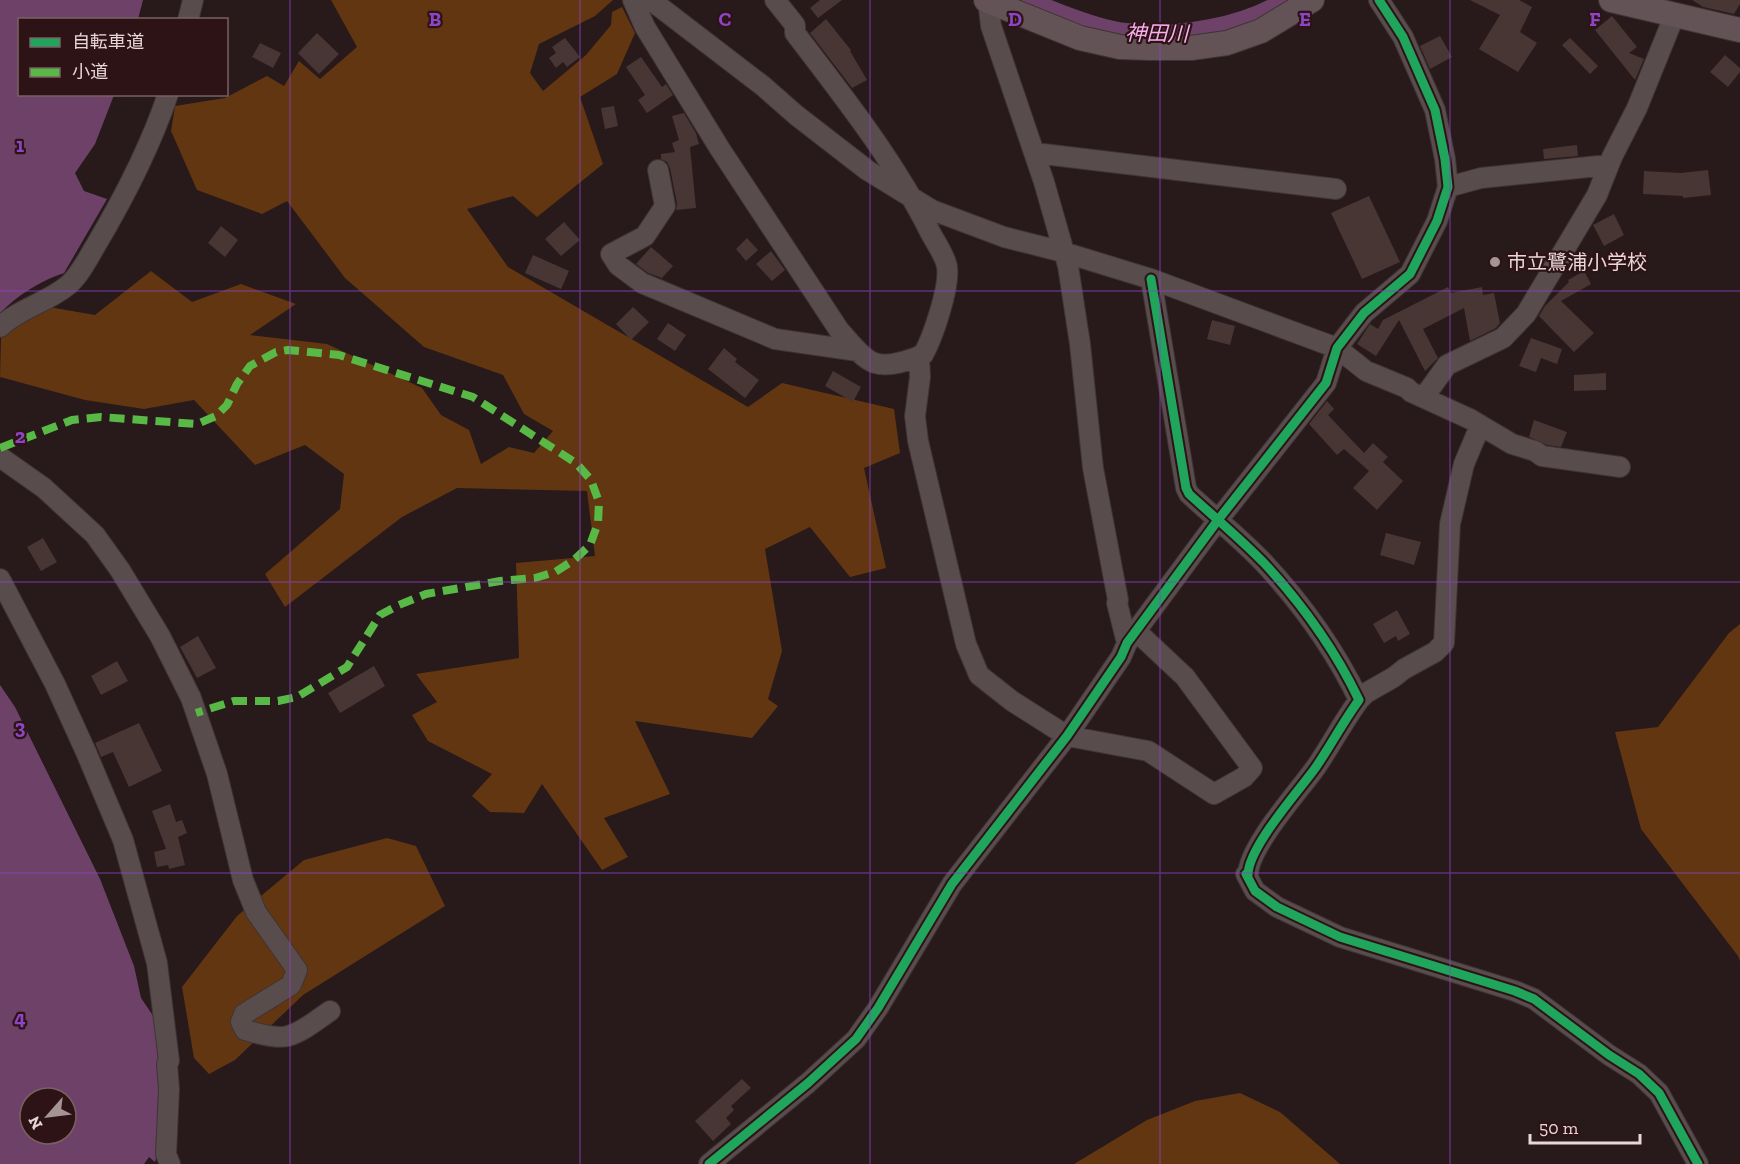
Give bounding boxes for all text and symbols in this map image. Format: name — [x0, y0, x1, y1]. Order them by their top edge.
text: B — [429, 7, 441, 31]
text: C — [719, 7, 732, 31]
text: D — [1008, 7, 1022, 31]
text: E — [1299, 7, 1311, 31]
text: F — [1589, 7, 1601, 31]
legend — [18, 18, 228, 96]
water label: 神田川 — [1125, 20, 1191, 46]
text: 自転車道 — [72, 31, 144, 53]
text: 小道 — [72, 61, 108, 83]
text: 1 — [16, 133, 24, 157]
place label: 市立鷺浦小学校 — [1507, 250, 1647, 274]
marker: 市立鷺浦小学校 — [1488, 255, 1502, 269]
text: 2 — [15, 424, 26, 448]
text: 3 — [15, 715, 26, 739]
text: 4 — [14, 1006, 26, 1030]
north arrow — [18, 1086, 78, 1146]
scale bar — [1530, 1107, 1640, 1145]
text: N — [24, 1113, 46, 1133]
text: 50 m — [1539, 1117, 1579, 1139]

